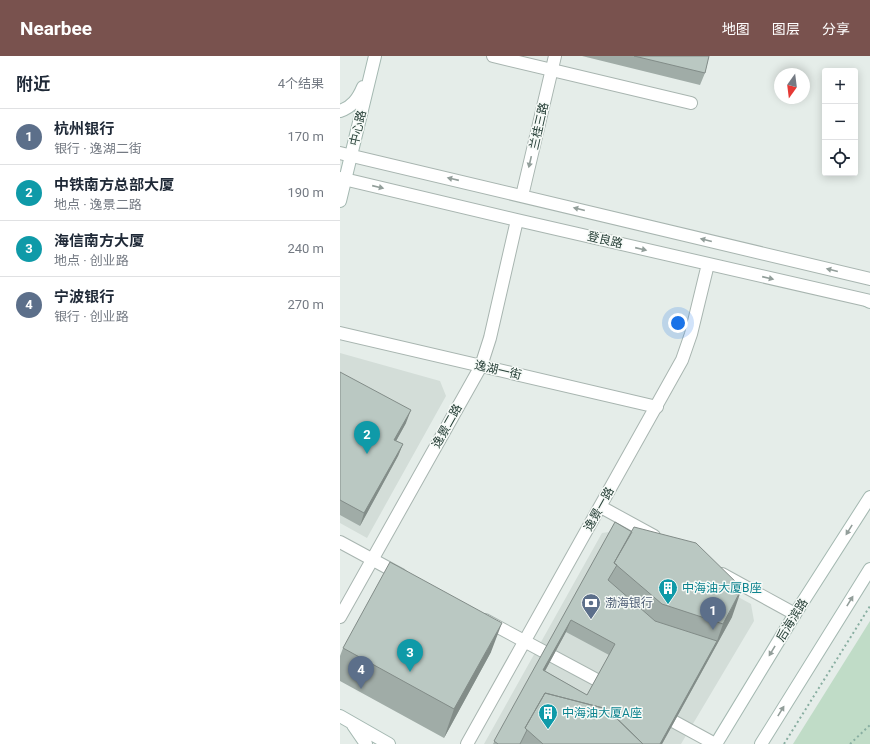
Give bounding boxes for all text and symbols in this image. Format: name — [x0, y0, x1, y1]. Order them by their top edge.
text: Nearbee — [20, 17, 92, 40]
text: 地图 — [722, 21, 750, 37]
text: 图层 — [772, 21, 800, 37]
text: 分享 — [822, 21, 850, 37]
north arrow — [774, 68, 810, 104]
map controls — [822, 68, 858, 176]
button: + — [822, 68, 858, 104]
text: 附近 — [16, 74, 50, 94]
text: 4个结果 — [278, 76, 324, 91]
street label: 兰桂三路 — [527, 101, 551, 151]
button: − — [822, 104, 858, 140]
street label: 中心路 — [347, 109, 369, 147]
text: 杭州银行 — [54, 120, 114, 138]
text: 1 — [25, 129, 33, 144]
text: 170 m — [287, 129, 324, 144]
button: locate — [822, 140, 858, 176]
text: 银行 · 逸湖二街 — [54, 141, 142, 156]
one-way arrow — [527, 156, 533, 168]
text: 中铁南方总部大厦 — [54, 176, 174, 194]
one-way arrow — [447, 176, 459, 182]
one-way arrow — [372, 184, 384, 190]
text: 2 — [25, 185, 33, 200]
text: 190 m — [287, 185, 324, 200]
text: 地点 · 逸景二路 — [54, 197, 142, 212]
one-way arrow — [573, 206, 585, 212]
street label: 登良路 — [586, 229, 624, 251]
text: 海信南方大厦 — [54, 232, 144, 250]
one-way arrow — [699, 236, 712, 242]
text: 3 — [25, 241, 33, 256]
text: 240 m — [287, 241, 324, 256]
one-way arrow — [635, 246, 647, 252]
text: 地点 · 创业路 — [54, 253, 129, 268]
one-way arrow — [826, 267, 838, 273]
one-way arrow — [761, 275, 774, 281]
text: 宁波银行 — [54, 288, 114, 306]
text: 4 — [25, 297, 33, 312]
text: 270 m — [287, 297, 324, 312]
text: 银行 · 创业路 — [54, 309, 129, 324]
your location — [668, 313, 688, 333]
street label: 逸湖一街 — [473, 358, 523, 382]
street label: 逸景二路 — [429, 402, 465, 450]
pin: 2 — [354, 421, 380, 454]
street label: 逸景一路 — [581, 485, 617, 533]
one-way arrow — [845, 524, 853, 535]
building icon: 中海油大厦B座 — [657, 577, 679, 605]
place label: 中海油大厦B座 — [682, 581, 761, 595]
bank icon: 渤海银行 — [580, 592, 602, 620]
one-way arrow — [847, 595, 854, 607]
place label: 渤海银行 — [605, 596, 653, 610]
street label: 后海滨路 — [773, 596, 811, 644]
pin: 1 — [700, 597, 726, 630]
pin: 3 — [397, 639, 423, 672]
one-way arrow — [769, 645, 776, 657]
pin: 4 — [348, 656, 374, 689]
building icon: 中海油大厦A座 — [537, 702, 559, 730]
one-way arrow — [778, 705, 785, 717]
place label: 中海油大厦A座 — [562, 706, 642, 720]

